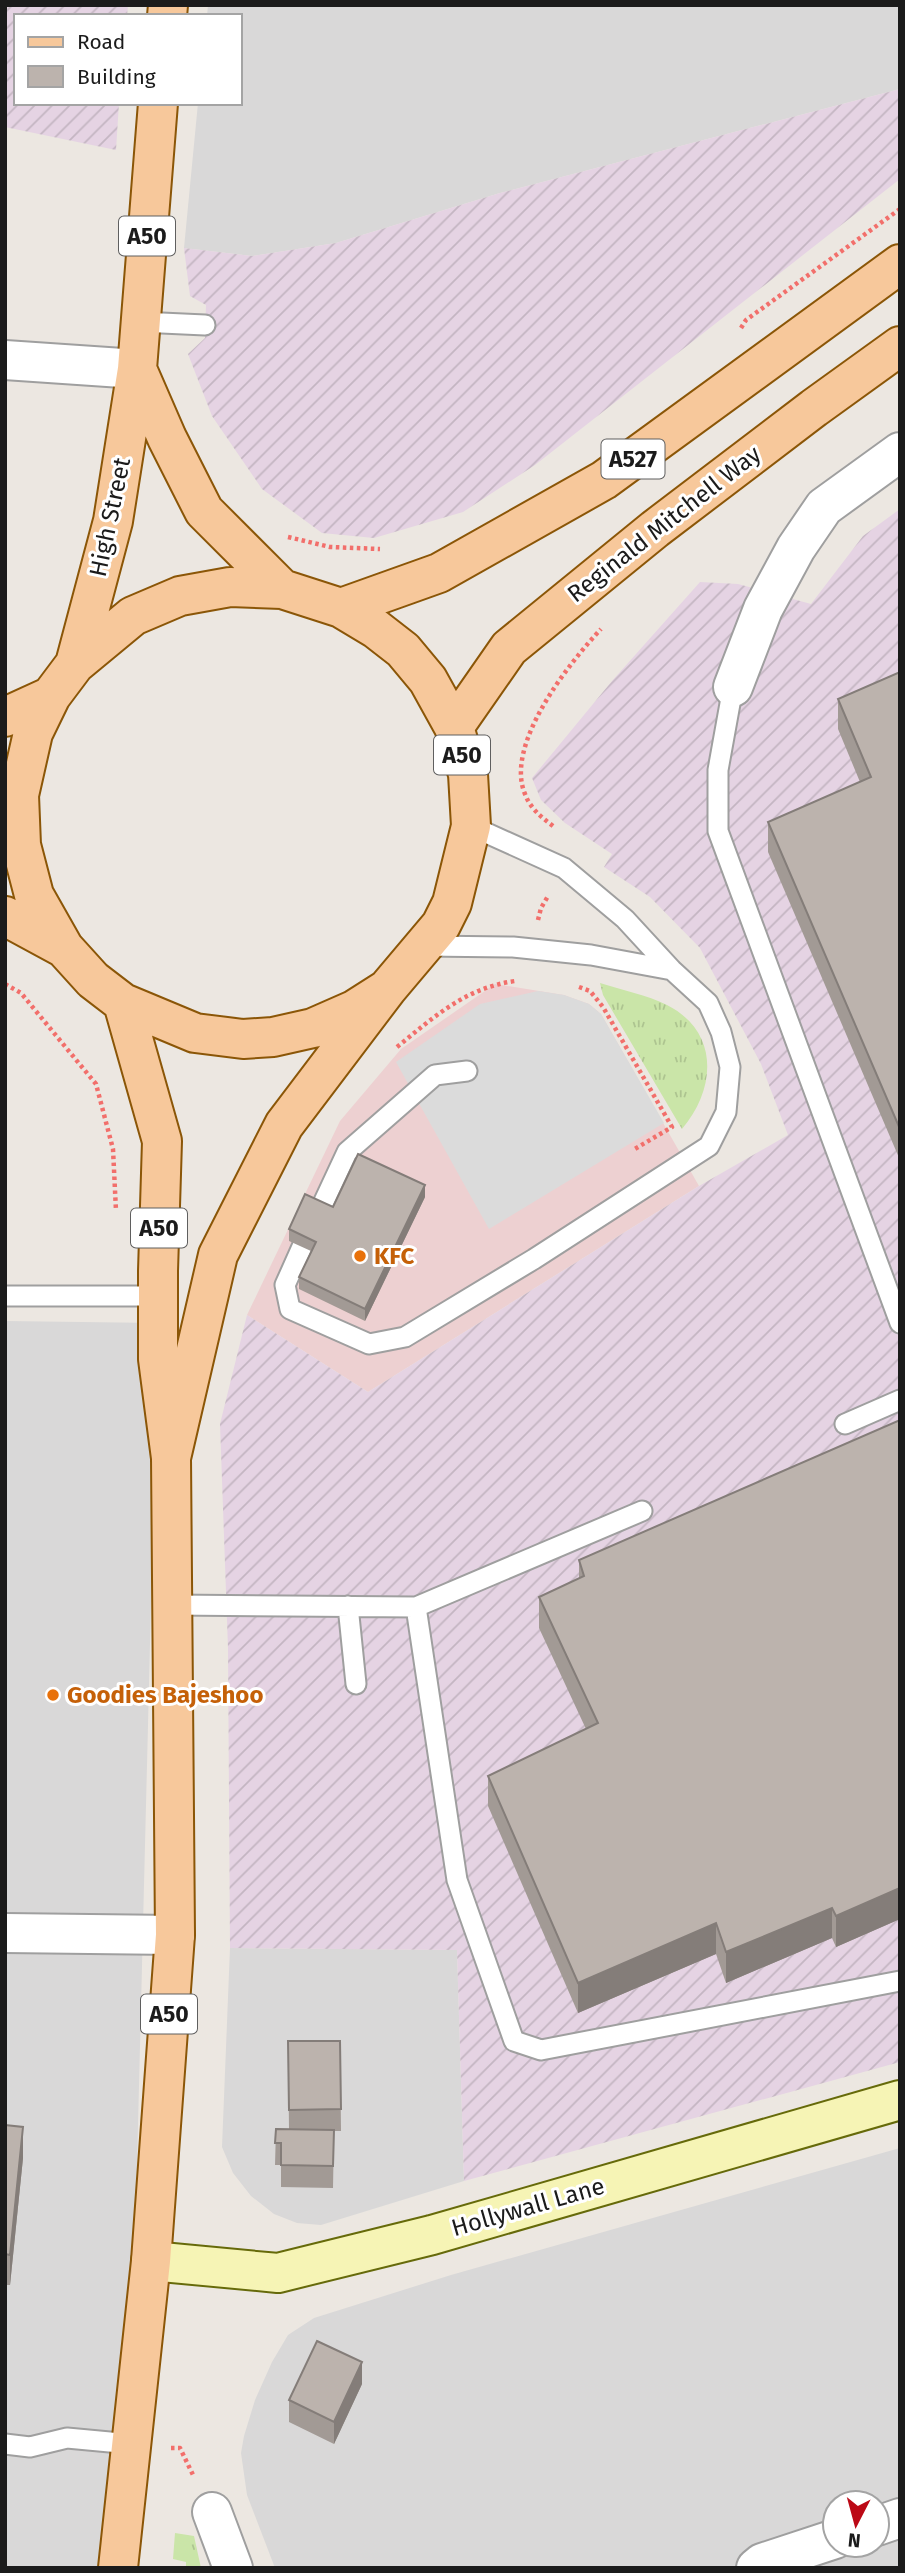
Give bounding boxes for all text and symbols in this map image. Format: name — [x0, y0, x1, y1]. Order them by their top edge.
legend — [14, 14, 242, 105]
text: Road — [77, 29, 125, 55]
text: Building — [77, 64, 156, 90]
road number: A50 — [119, 216, 175, 256]
street label: Reginald Mitchell Way — [562, 440, 766, 608]
road number: A527 — [602, 440, 664, 478]
street label: High Street — [84, 455, 136, 579]
road number: A50 — [434, 736, 490, 775]
road number: A50 — [131, 1208, 187, 1247]
place label: KFC — [374, 1242, 414, 1270]
marker: KFC — [352, 1248, 368, 1264]
place label: Goodies Bajeshoo — [67, 1681, 263, 1709]
marker: Goodies Bajeshoo — [45, 1687, 61, 1703]
road number: A50 — [141, 1994, 197, 2034]
street label: Hollywall Lane — [448, 2172, 608, 2242]
north arrow — [821, 2489, 891, 2559]
text: N — [847, 2528, 862, 2553]

